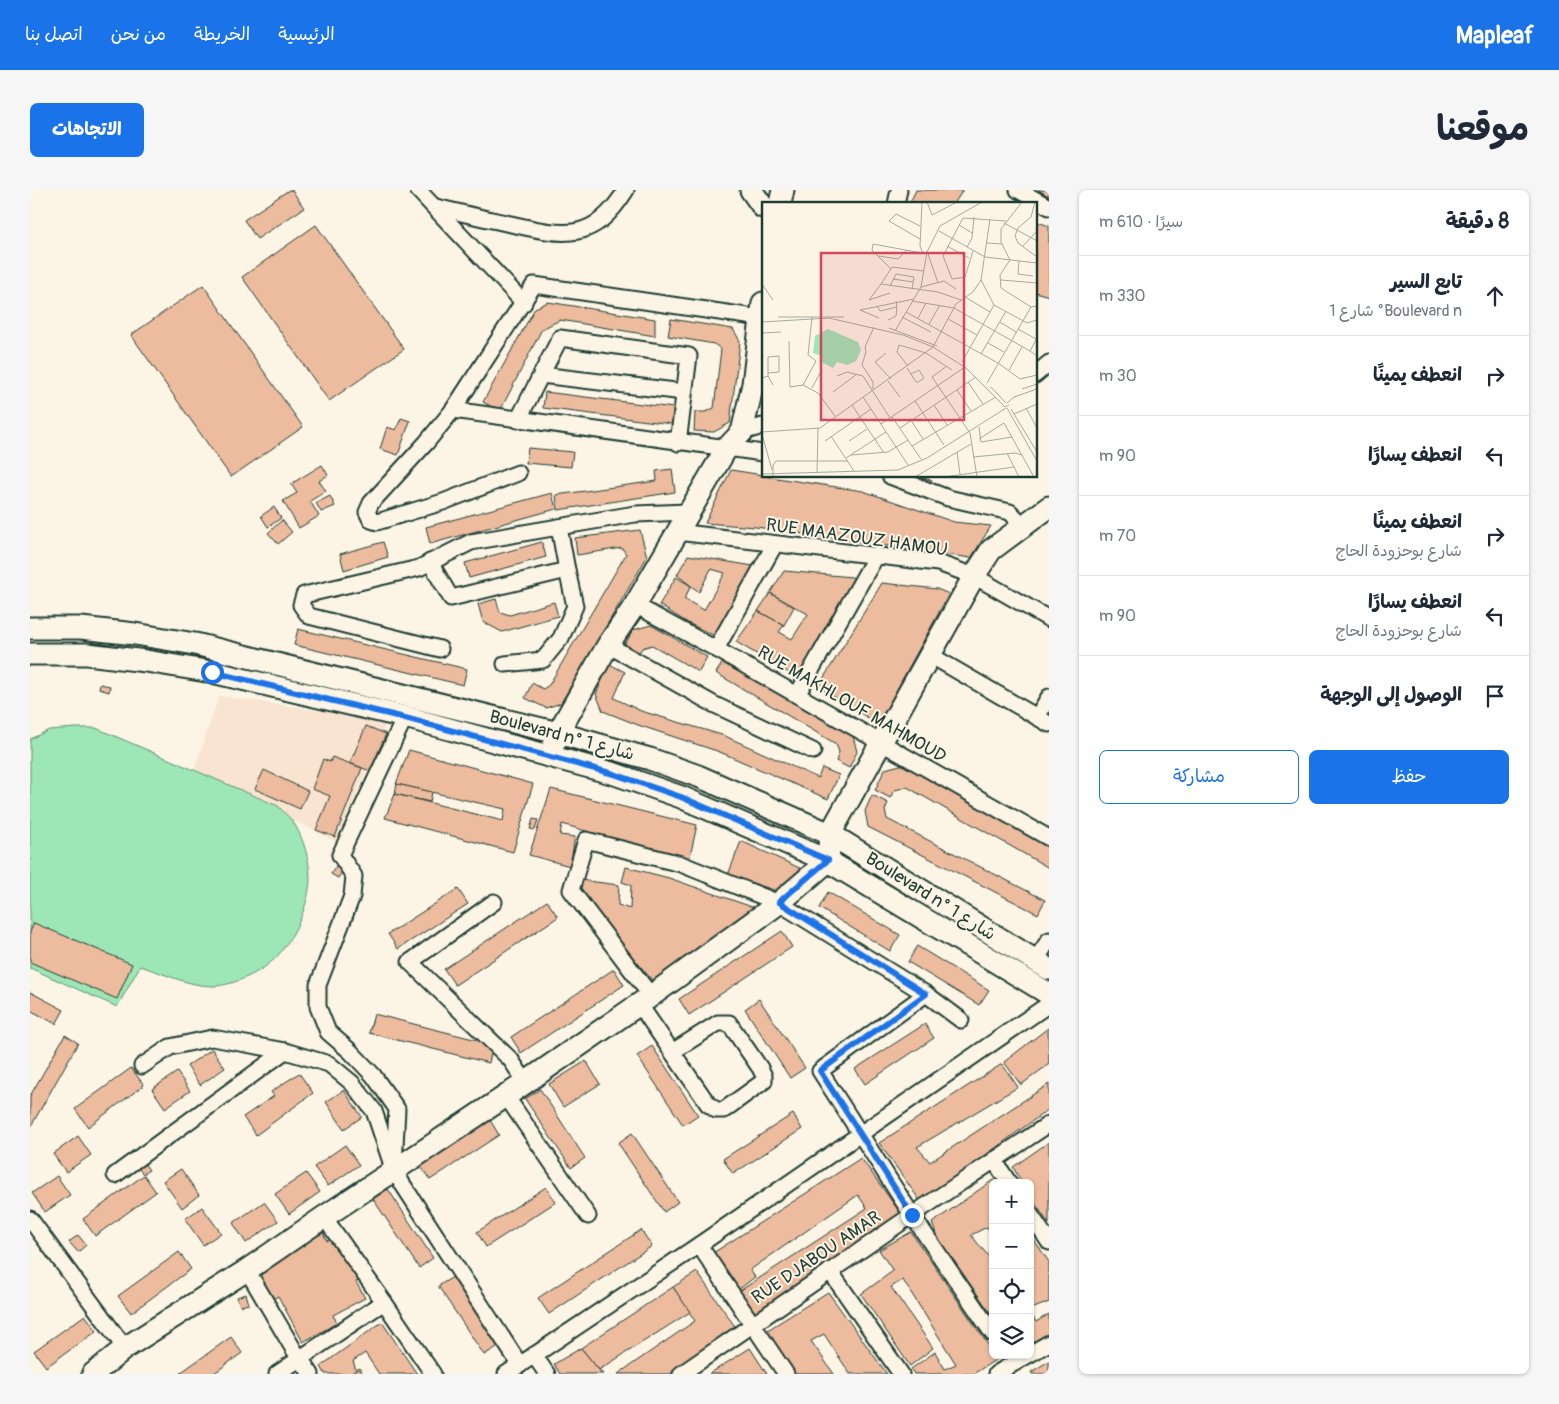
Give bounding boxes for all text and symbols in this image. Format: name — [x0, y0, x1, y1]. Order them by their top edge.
text: Mapleaf — [1456, 21, 1534, 50]
text: اتصل بنا — [25, 23, 83, 46]
text: من نحن — [111, 23, 166, 46]
text: الخريطة — [194, 23, 250, 46]
text: الرئيسية — [278, 23, 335, 46]
button: الاتجاهات — [30, 103, 144, 157]
text: موقعنا — [1436, 107, 1529, 151]
inset map — [762, 202, 1036, 478]
text: 8 دقيقة — [1445, 208, 1509, 235]
text: سيرًا · 610 m — [1099, 212, 1183, 232]
text: تابع السير — [1390, 270, 1462, 294]
icon: ahead — [1481, 282, 1509, 310]
text: 330 m — [1099, 286, 1146, 306]
text: Boulevard n° شارع 1 — [1329, 301, 1462, 321]
icon: right — [1481, 362, 1509, 390]
text: انعطف يمينًا — [1373, 363, 1462, 387]
text: 30 m — [1099, 366, 1137, 386]
icon: left — [1481, 442, 1509, 470]
text: انعطف يسارًا — [1368, 443, 1462, 467]
text: 90 m — [1099, 446, 1136, 466]
text: انعطف يمينًا — [1373, 510, 1462, 534]
street label: RUE MAAZOUZ HAMOU — [765, 513, 949, 562]
icon: right — [1481, 522, 1509, 550]
text: 70 m — [1099, 526, 1136, 546]
text: شارع بوحزودة الحاج — [1335, 541, 1462, 561]
text: انعطف يسارًا — [1368, 590, 1462, 614]
icon: left — [1481, 602, 1509, 630]
text: 90 m — [1099, 606, 1136, 626]
text: شارع بوحزودة الحاج — [1335, 621, 1462, 641]
street label: RUE MAKHLOUF MAHMOUD — [753, 641, 950, 768]
route start — [201, 661, 224, 684]
icon: arrive — [1481, 682, 1509, 710]
text: الوصول إلى الوجهة — [1320, 683, 1462, 707]
street label: Boulevard n° شارع 1 — [487, 705, 637, 766]
button: مشاركة — [1099, 750, 1299, 804]
button: حفظ — [1309, 750, 1509, 804]
street label: Boulevard n° شارع 1 — [861, 847, 1000, 946]
map controls — [989, 1179, 1034, 1359]
button: + — [989, 1179, 1034, 1224]
route end — [901, 1204, 924, 1227]
street label: RUE DJABOU AMAR — [747, 1206, 885, 1309]
button: − — [989, 1224, 1034, 1269]
button: locate — [989, 1269, 1034, 1314]
button: layers — [989, 1314, 1034, 1359]

